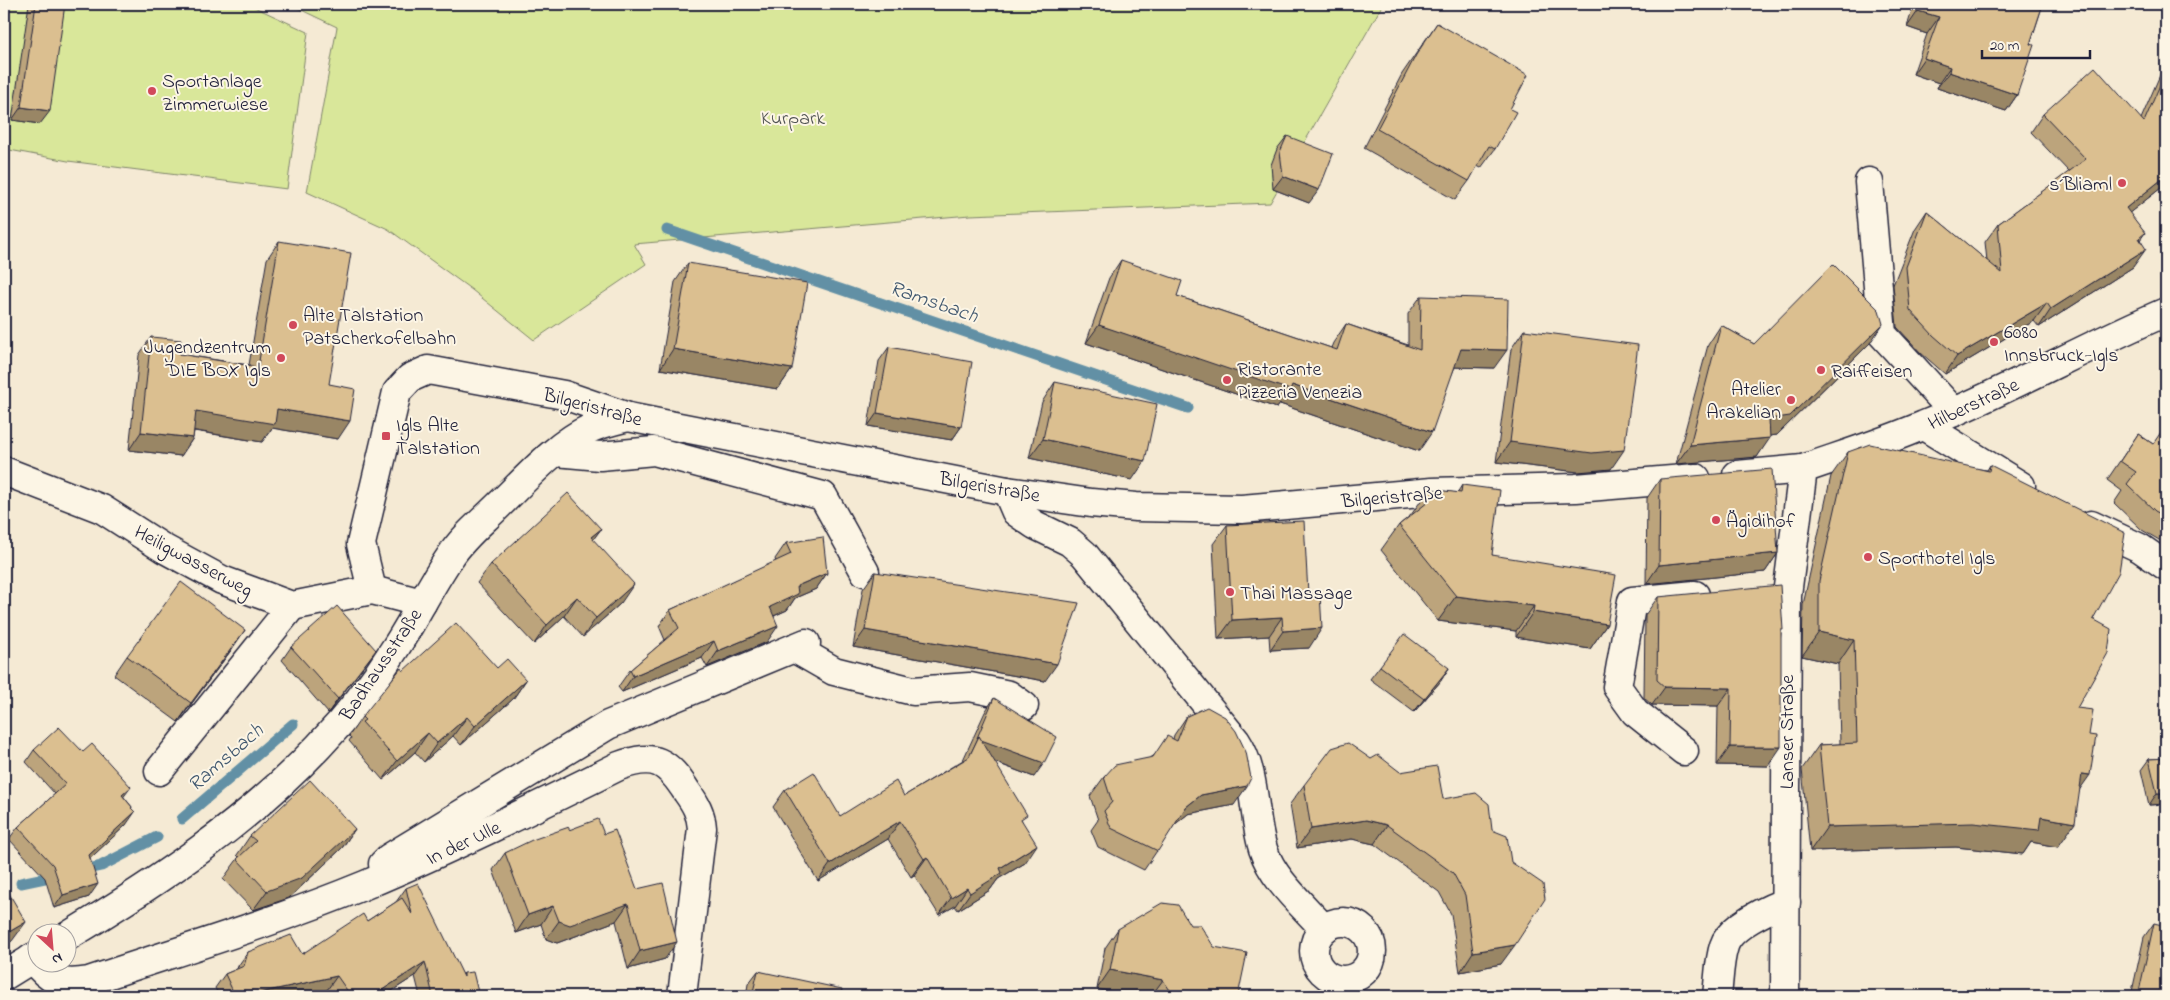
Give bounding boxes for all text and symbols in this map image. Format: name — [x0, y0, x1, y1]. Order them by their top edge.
scale bar — [1982, 28, 2090, 60]
text: 20 m — [1990, 35, 2020, 57]
place label: Sportanlage Zimmerwiese — [162, 68, 268, 120]
marker: Sportanlage Zimmerwiese — [146, 85, 158, 97]
park label: Kurpark — [761, 105, 825, 134]
place label: s´Bliaml — [2049, 171, 2112, 200]
marker: s´Bliaml — [2116, 177, 2128, 189]
water label: Ramsbach — [885, 274, 983, 332]
place label: Alte Talstation Patscherkofelbahn — [303, 302, 456, 354]
marker: Alte Talstation Patscherkofelbahn — [287, 319, 299, 331]
place label: 6080 Innsbruck-Igls — [2004, 319, 2118, 372]
place label: Jugendzentrum DIE BOX Igls — [144, 334, 271, 387]
marker: 6080 Innsbruck-Igls — [1988, 336, 2000, 348]
marker: Jugendzentrum DIE BOX Igls — [275, 352, 287, 364]
place label: Ristorante Pizzeria Venezia — [1237, 356, 1362, 408]
place label: Raiffeisen — [1831, 358, 1913, 387]
marker: Raiffeisen — [1815, 364, 1827, 376]
street label: Hilberstraße — [1924, 371, 2024, 439]
marker: Ristorante Pizzeria Venezia — [1221, 374, 1233, 386]
place label: Atelier Arakelian — [1706, 376, 1782, 428]
street label: Bilgeristraße — [538, 381, 645, 437]
marker: Atelier Arakelian — [1785, 394, 1797, 406]
place label: Igls Alte Talstation — [396, 412, 480, 464]
marker: Igls Alte Talstation — [380, 430, 392, 442]
street label: Bilgeristraße — [936, 465, 1042, 513]
street label: Bilgeristraße — [1339, 480, 1444, 518]
place label: Ägidihof — [1726, 508, 1796, 538]
marker: Ägidihof — [1710, 514, 1722, 526]
street label: Heiligwasserweg — [128, 519, 257, 607]
place label: Sporthotel Igls — [1878, 545, 1995, 575]
marker: Sporthotel Igls — [1862, 551, 1874, 563]
place label: Thai Massage — [1240, 580, 1352, 610]
marker: Thai Massage — [1224, 586, 1236, 598]
street label: Badhausstraße — [333, 603, 431, 729]
street label: Lanser Straße — [1774, 675, 1803, 789]
water label: Ramsbach — [182, 716, 272, 800]
street label: In der Ulle — [422, 814, 506, 874]
north arrow — [28, 922, 78, 972]
text: N — [48, 947, 66, 970]

